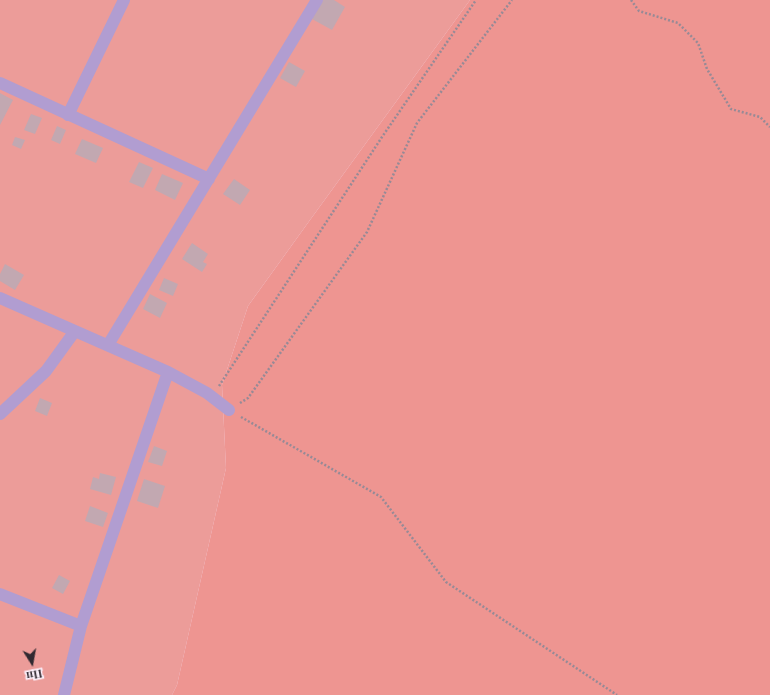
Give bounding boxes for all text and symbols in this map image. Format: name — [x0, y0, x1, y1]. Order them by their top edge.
north arrow — [12, 643, 52, 683]
text: Пн — [25, 666, 44, 684]

